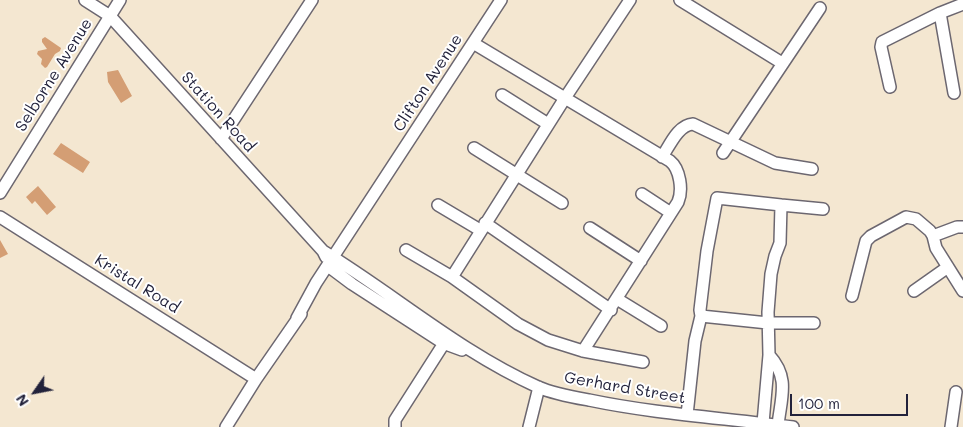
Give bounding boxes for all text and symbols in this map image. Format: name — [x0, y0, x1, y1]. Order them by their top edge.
street label: Selborne Avenue — [11, 15, 97, 135]
street label: Clifton Avenue — [389, 31, 467, 135]
street label: Station Road — [177, 68, 259, 156]
street label: Kristal Road — [91, 250, 183, 318]
north arrow — [10, 367, 60, 417]
street label: Gerhard Street — [563, 368, 687, 408]
scale bar — [793, 384, 910, 416]
text: N — [11, 391, 33, 410]
text: 100 m — [798, 393, 840, 413]

